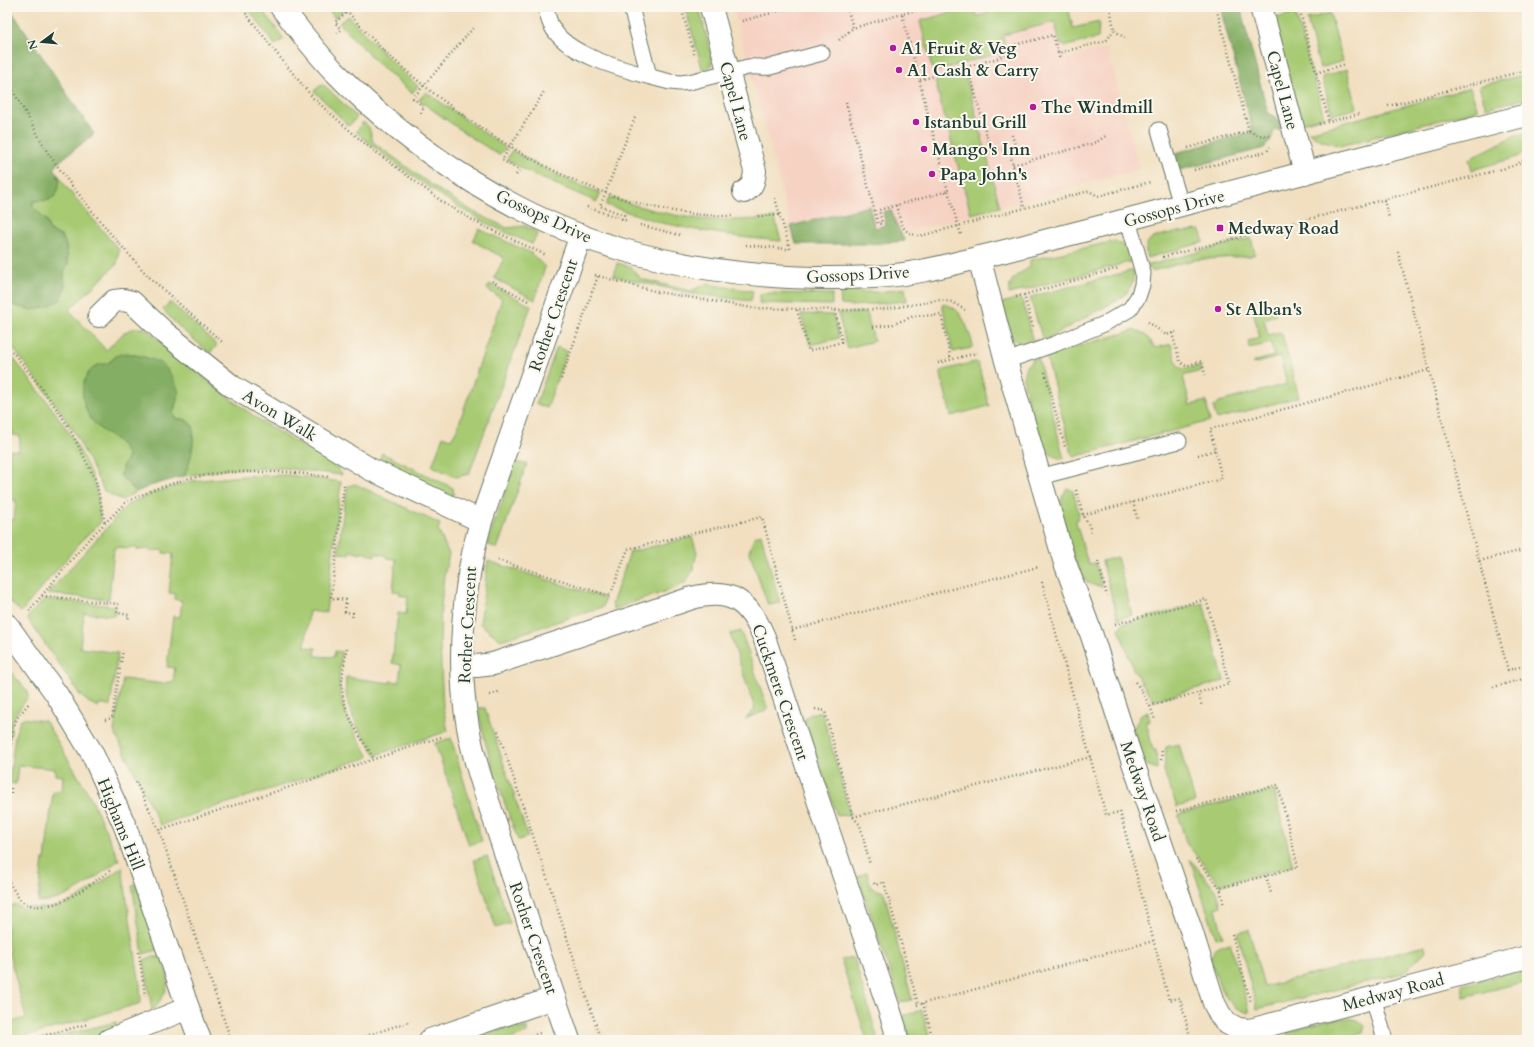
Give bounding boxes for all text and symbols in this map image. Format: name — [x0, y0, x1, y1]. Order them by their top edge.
north arrow — [22, 22, 62, 62]
place label: A1 Fruit & Veg — [901, 37, 1017, 60]
text: N — [24, 38, 41, 51]
marker: A1 Fruit & Veg — [888, 43, 898, 53]
street label: Capel Lane — [1261, 48, 1304, 132]
street label: Capel Lane — [714, 59, 757, 143]
place label: A1 Cash & Carry — [907, 59, 1039, 82]
marker: A1 Cash & Carry — [894, 65, 904, 75]
place label: The Windmill — [1041, 96, 1153, 119]
marker: The Windmill — [1028, 102, 1038, 112]
place label: Istanbul Grill — [924, 111, 1027, 134]
marker: Istanbul Grill — [911, 117, 921, 127]
place label: Mango's Inn — [932, 138, 1031, 161]
marker: Mango's Inn — [919, 144, 929, 154]
place label: Papa John's — [940, 163, 1027, 186]
marker: Papa John's — [927, 169, 937, 179]
street label: Gossops Drive — [492, 184, 596, 249]
street label: Gossops Drive — [1121, 184, 1227, 233]
place label: Medway Road — [1228, 217, 1339, 240]
marker: Medway Road — [1215, 223, 1225, 233]
street label: Rother Crescent — [524, 255, 584, 374]
street label: Gossops Drive — [806, 260, 910, 289]
place label: St Alban's — [1226, 298, 1302, 321]
marker: St Alban's — [1213, 304, 1223, 314]
street label: Avon Walk — [238, 384, 322, 447]
street label: Rother Crescent — [453, 565, 482, 684]
street label: Cuckmere Crescent — [746, 621, 815, 764]
street label: Medway Road — [1115, 738, 1170, 844]
street label: Highams Hill — [92, 775, 150, 874]
street label: Rother Crescent — [504, 879, 564, 998]
street label: Medway Road — [1340, 968, 1447, 1017]

